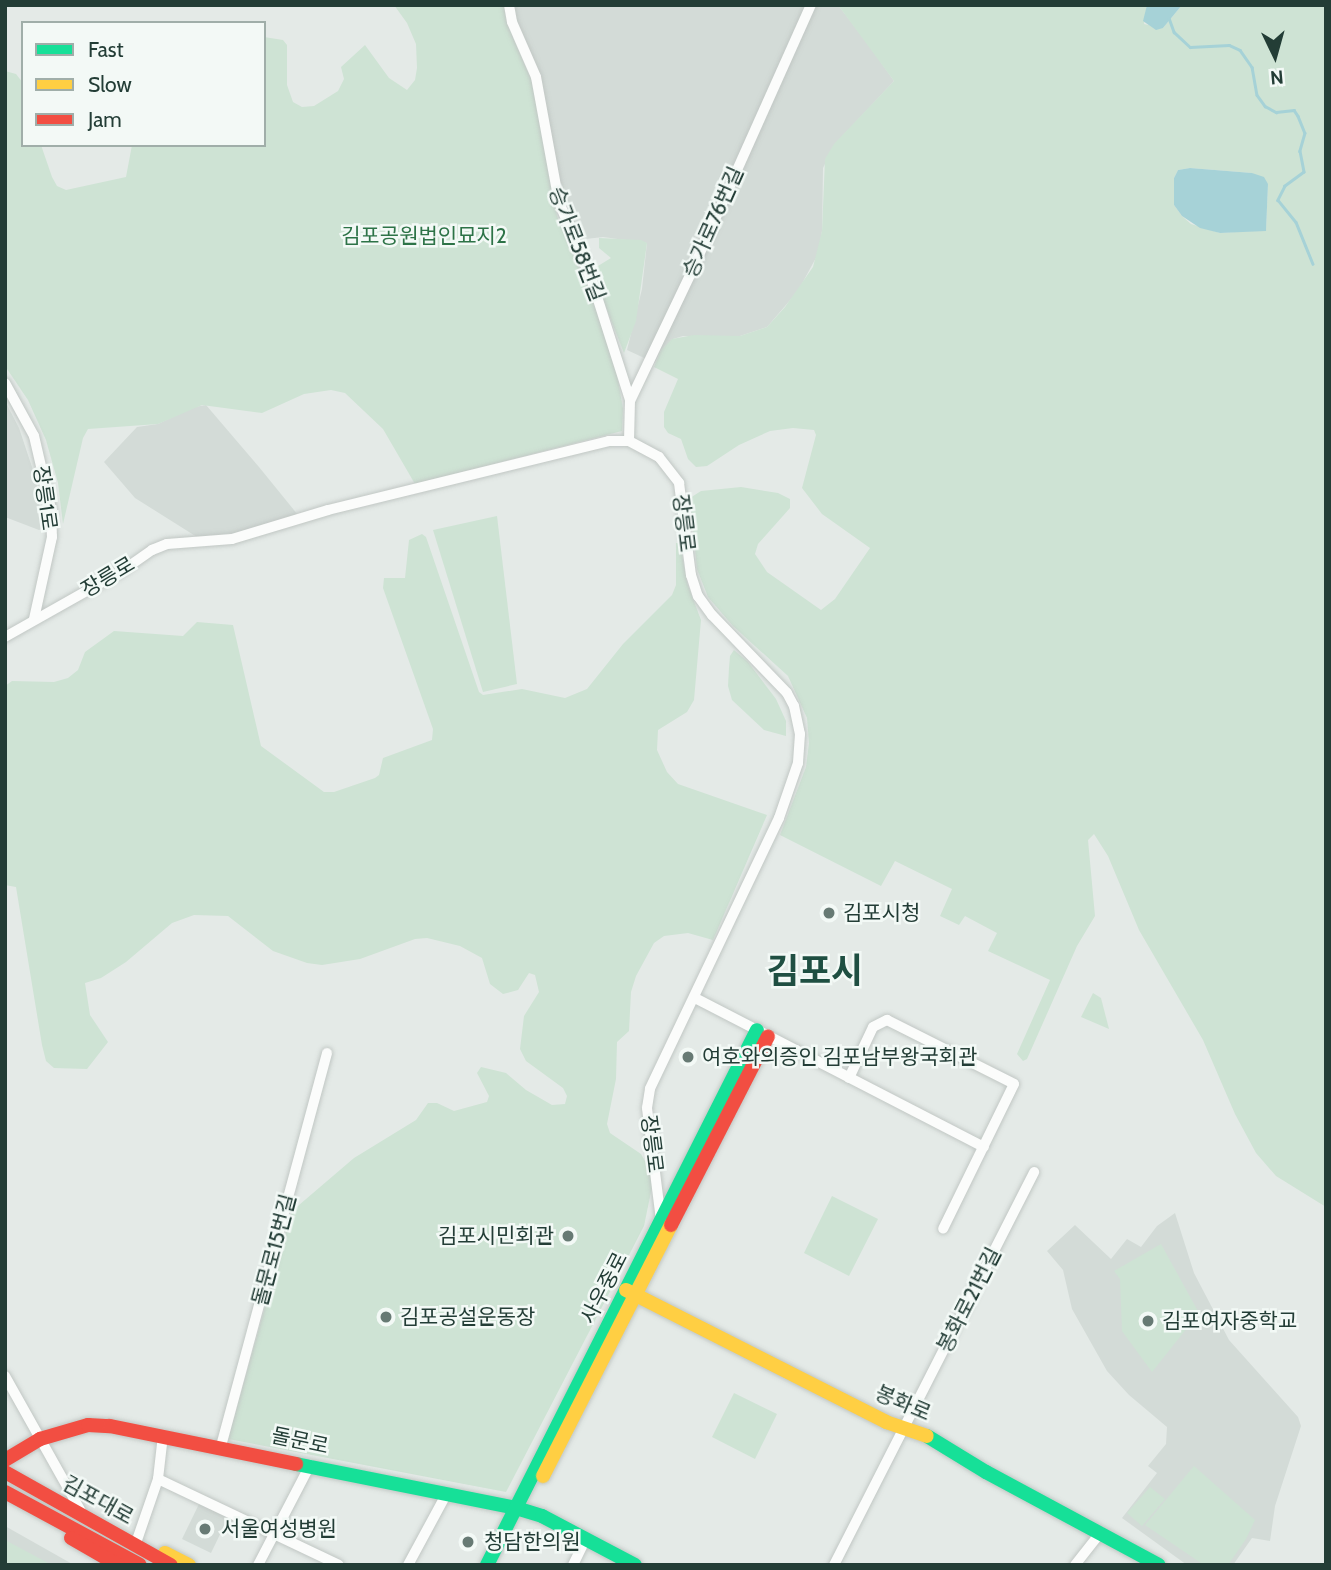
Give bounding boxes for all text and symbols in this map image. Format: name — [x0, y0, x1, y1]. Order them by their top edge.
legend — [21, 21, 266, 147]
north arrow — [1240, 21, 1310, 91]
text: Fast — [88, 37, 124, 62]
text: N — [1269, 65, 1285, 89]
text: Slow — [88, 72, 132, 97]
text: Jam — [88, 107, 122, 132]
street label: 승가로76번길 — [677, 163, 749, 281]
street label: 승가로58번길 — [544, 183, 610, 305]
park label: 김포공원법인묘지2 — [341, 223, 507, 249]
street label: 장릉1로 — [28, 464, 62, 532]
street label: 장릉로 — [668, 493, 700, 553]
street label: 장릉로 — [77, 551, 139, 603]
place label: 김포시청 — [843, 900, 920, 926]
marker: 김포시청 — [821, 905, 837, 921]
district label: 김포시 — [767, 950, 863, 992]
place label: 여호와의증인 김포남부왕국회관 — [702, 1044, 977, 1070]
marker: 여호와의증인 김포남부왕국회관 — [680, 1049, 696, 1065]
street label: 장릉로 — [636, 1114, 668, 1174]
street label: 돌문로15번길 — [247, 1191, 301, 1309]
place label: 김포시민회관 — [438, 1223, 554, 1249]
marker: 김포시민회관 — [560, 1228, 576, 1244]
street label: 봉화로21번길 — [932, 1243, 1006, 1357]
street label: 사우중로 — [575, 1248, 633, 1328]
place label: 김포공설운동장 — [400, 1304, 535, 1330]
place label: 김포여자중학교 — [1162, 1308, 1297, 1334]
marker: 김포공설운동장 — [378, 1309, 394, 1325]
marker: 김포여자중학교 — [1140, 1313, 1156, 1329]
street label: 봉화로 — [871, 1380, 935, 1426]
street label: 돌문로 — [269, 1423, 331, 1459]
street label: 김포대로 — [58, 1470, 138, 1530]
place label: 서울여성병원 — [221, 1516, 337, 1542]
marker: 서울여성병원 — [195, 1519, 215, 1539]
place label: 청담한의원 — [484, 1529, 581, 1555]
marker: 청담한의원 — [458, 1532, 478, 1552]

